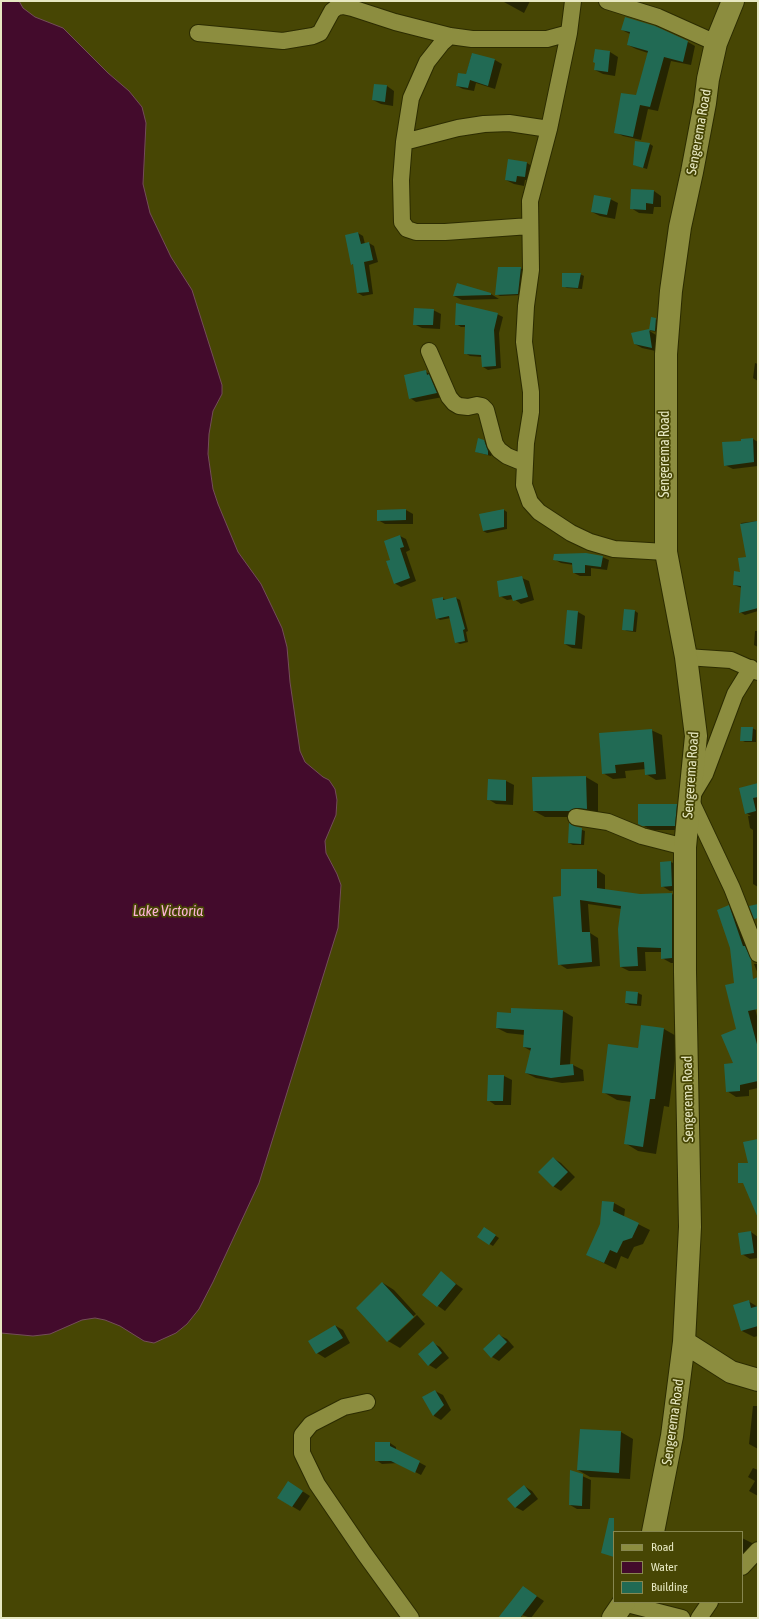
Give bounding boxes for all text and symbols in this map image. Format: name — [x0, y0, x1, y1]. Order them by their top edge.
street label: Sengerema Road — [683, 88, 715, 176]
street label: Sengerema Road — [657, 411, 673, 497]
street label: Sengerema Road — [680, 731, 702, 819]
water label: Lake Victoria — [133, 902, 203, 920]
street label: Sengerema Road — [679, 1055, 697, 1143]
street label: Sengerema Road — [659, 1378, 687, 1466]
legend — [613, 1531, 743, 1603]
text: Road — [651, 1540, 674, 1554]
text: Water — [651, 1560, 677, 1574]
text: Building — [651, 1580, 688, 1594]

